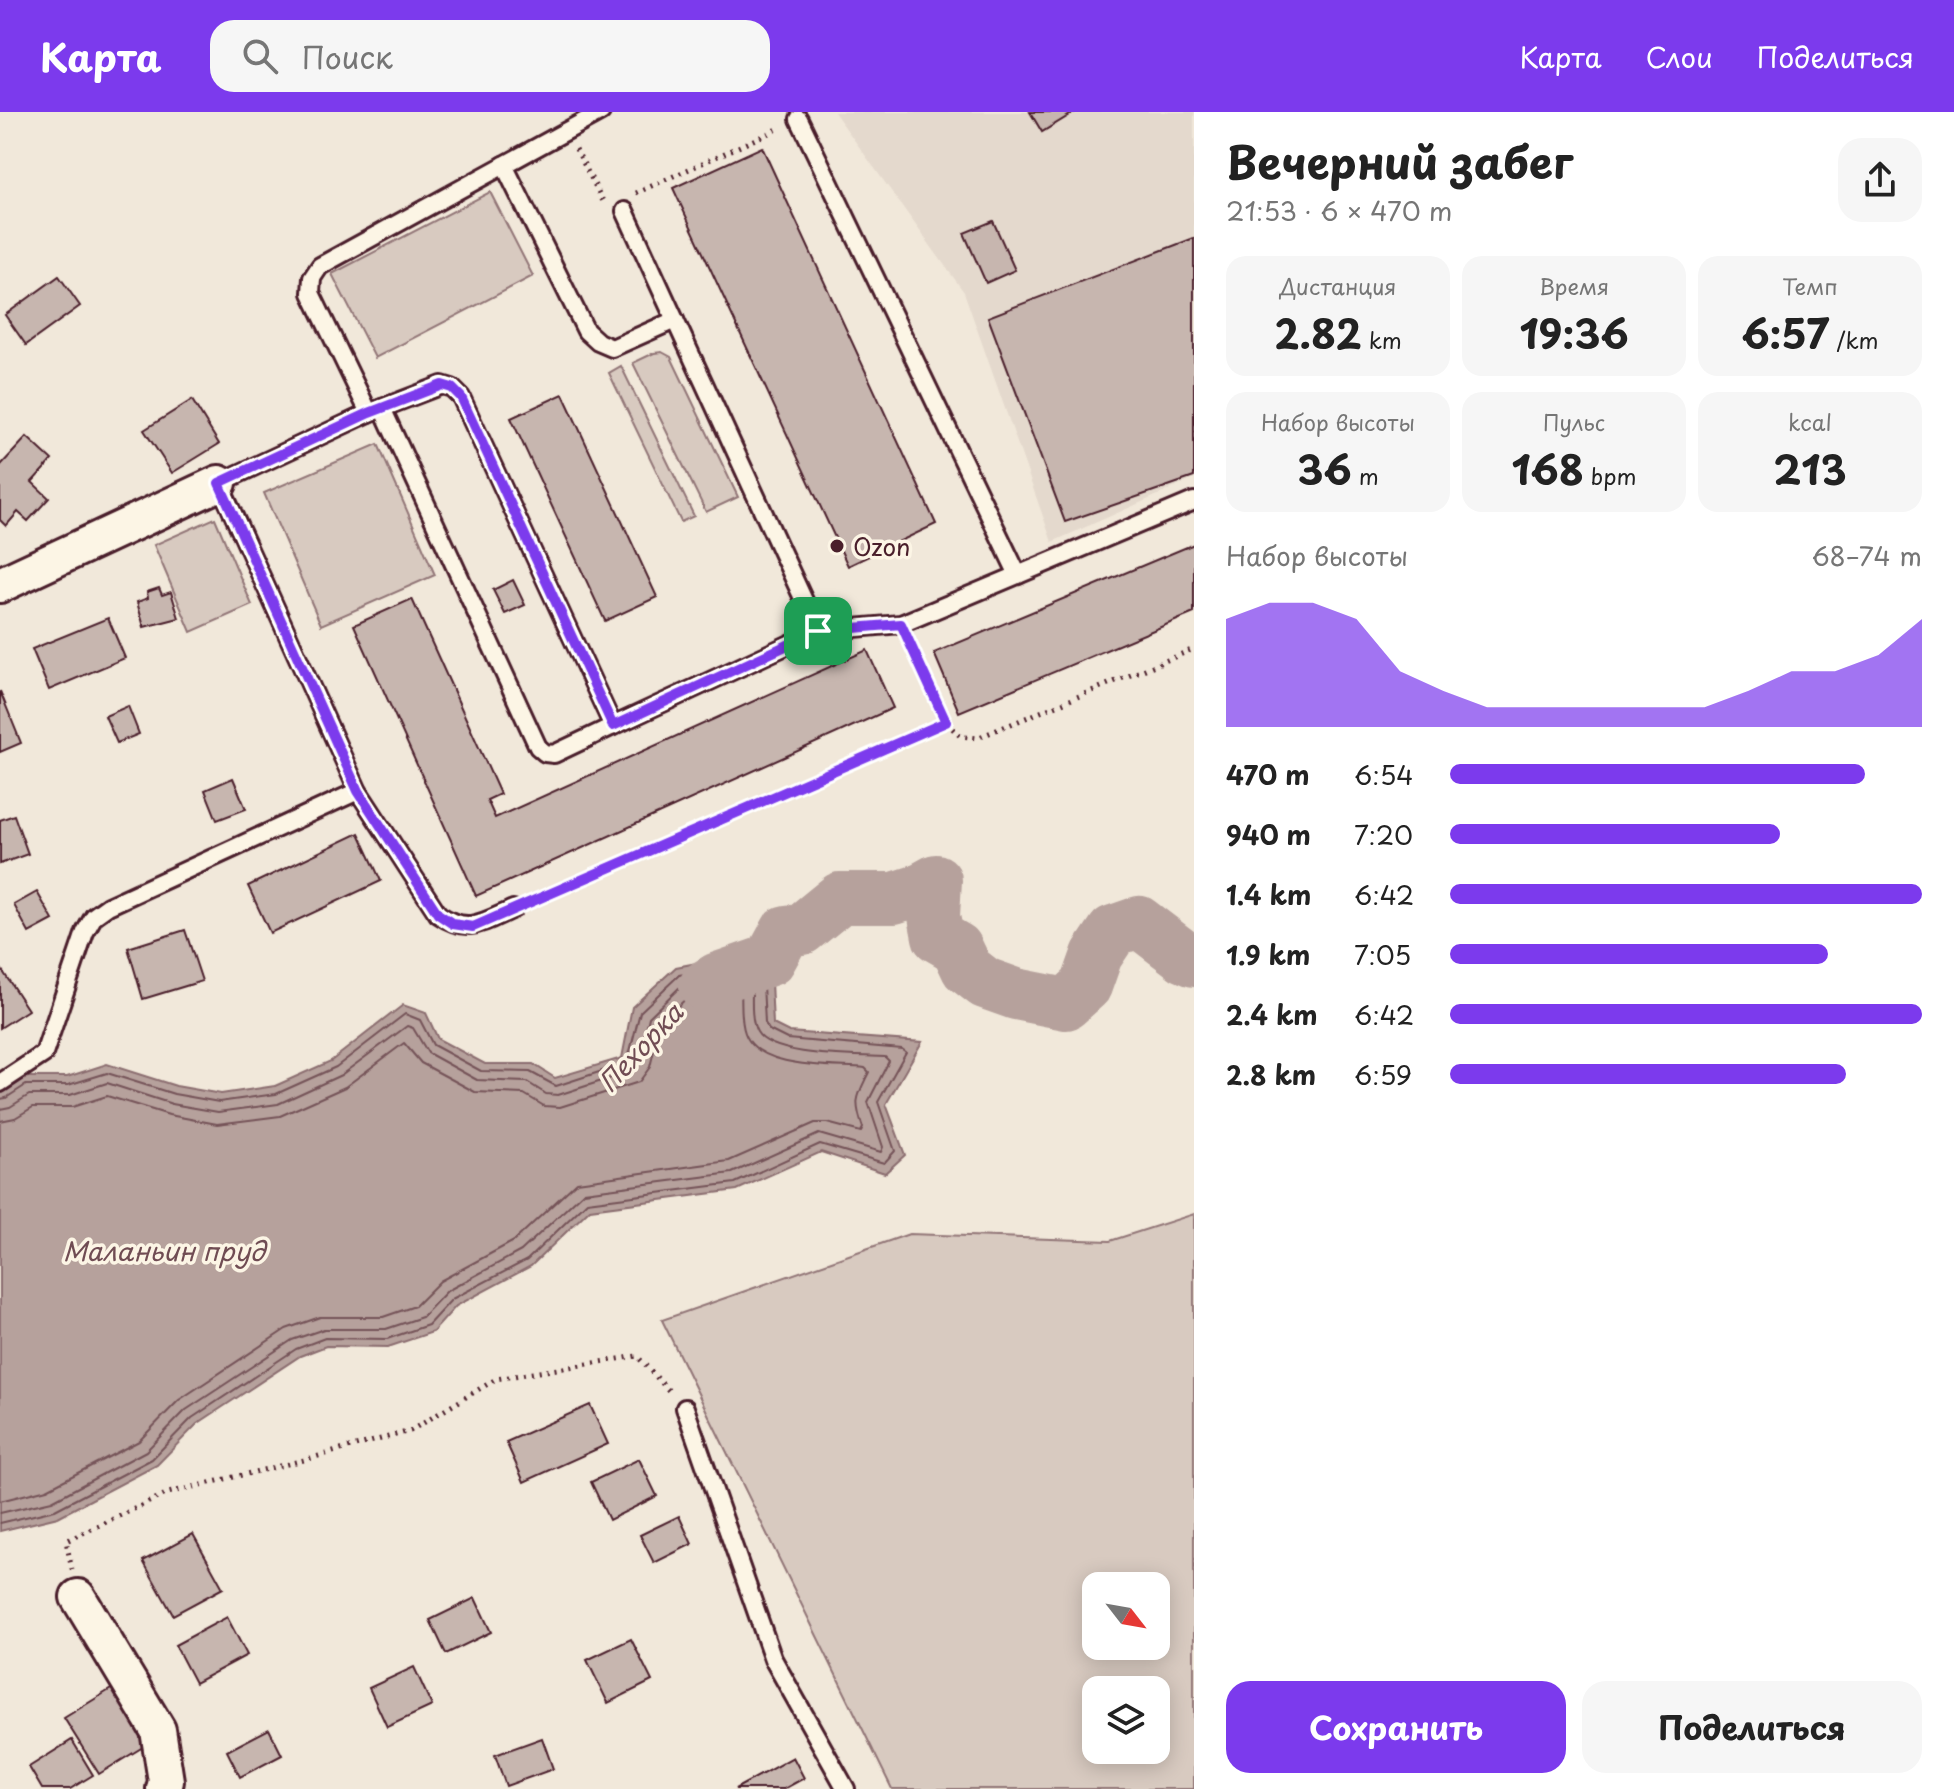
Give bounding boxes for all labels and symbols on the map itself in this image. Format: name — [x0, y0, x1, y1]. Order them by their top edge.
place label: Ozon — [853, 528, 910, 564]
marker: Ozon — [828, 537, 846, 555]
pin — [784, 597, 852, 665]
water label: Пехорка — [589, 993, 692, 1100]
water label: Маланьин пруд — [63, 1231, 268, 1270]
north arrow — [1082, 1572, 1170, 1660]

